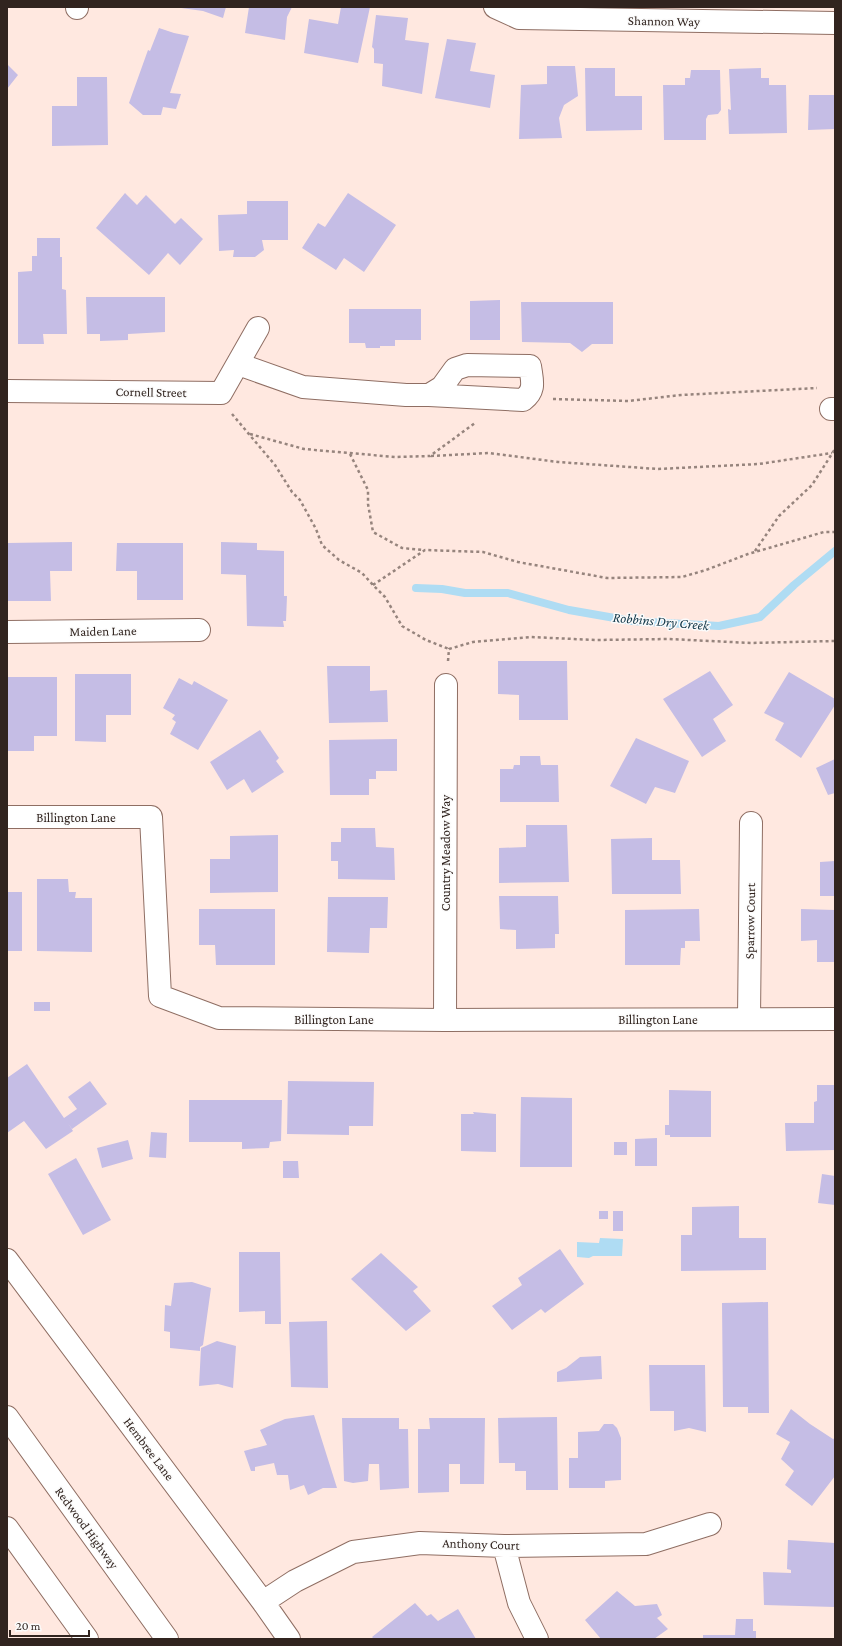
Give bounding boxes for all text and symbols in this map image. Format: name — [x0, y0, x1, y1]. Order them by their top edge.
street label: Shannon Way — [628, 13, 701, 29]
street label: Cornell Street — [115, 384, 187, 400]
water label: Robbins Dry Creek — [612, 609, 711, 633]
street label: Maiden Lane — [69, 623, 137, 639]
street label: Country Meadow Way — [438, 794, 453, 911]
street label: Billington Lane — [36, 810, 116, 825]
street label: Sparrow Court — [742, 882, 758, 959]
street label: Billington Lane — [294, 1012, 374, 1027]
street label: Billington Lane — [618, 1012, 698, 1027]
street label: Hembree Lane — [121, 1415, 178, 1484]
street label: Redwood Highway — [52, 1484, 122, 1573]
street label: Anthony Court — [442, 1535, 521, 1553]
scale bar — [10, 1612, 89, 1638]
text: 20 m — [16, 1619, 41, 1633]

